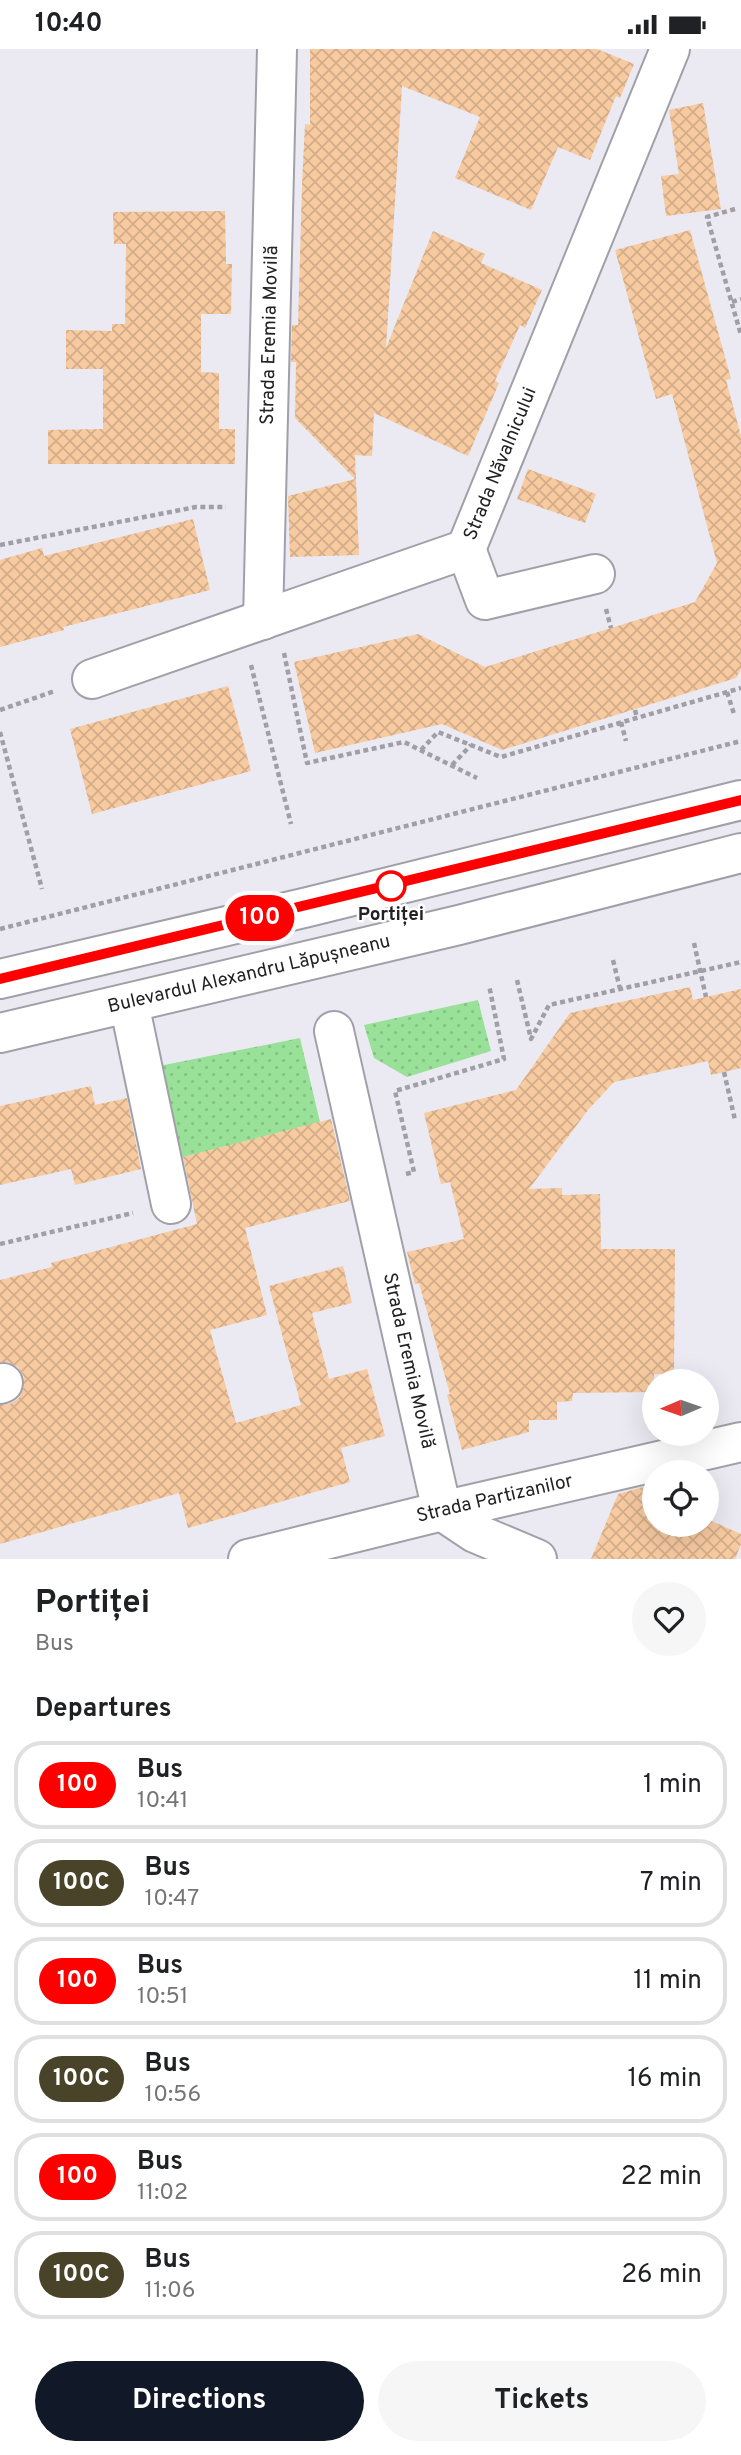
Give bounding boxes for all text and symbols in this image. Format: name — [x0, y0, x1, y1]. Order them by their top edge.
text: 10:40 — [35, 8, 103, 41]
street label: Strada Eremia Movilă — [256, 245, 284, 425]
street label: Strada Năvalnicului — [459, 384, 543, 544]
marker: Portiței — [376, 871, 406, 901]
line badge: 100 — [220, 895, 300, 941]
text: 100 — [239, 903, 281, 933]
place label: Portiței — [358, 903, 424, 927]
street label: Bulevardul Alexandru Lăpușneanu — [105, 930, 393, 1019]
street label: Strada Eremia Movilă — [377, 1271, 440, 1451]
north arrow — [642, 1369, 719, 1445]
map controls — [642, 1369, 719, 1537]
button: locate — [642, 1460, 719, 1537]
street label: Strada Partizanilor — [414, 1469, 576, 1529]
button: heart — [632, 1582, 706, 1656]
text: Portiței — [35, 1583, 150, 1625]
text: Bus — [35, 1630, 74, 1659]
text: Departures — [35, 1693, 172, 1726]
text: Bus — [137, 1754, 183, 1787]
text: 1 min — [643, 1769, 702, 1802]
text: 100 — [57, 1770, 98, 1800]
text: 10:41 — [137, 1787, 188, 1816]
text: Bus — [145, 1852, 191, 1885]
text: 7 min — [640, 1867, 702, 1900]
text: 100C — [53, 1868, 110, 1898]
text: 10:47 — [145, 1885, 199, 1914]
text: Bus — [137, 1950, 183, 1983]
text: 11 min — [633, 1965, 702, 1998]
text: 100 — [57, 1966, 98, 1996]
text: 10:51 — [137, 1983, 188, 2012]
text: Bus — [145, 2048, 191, 2081]
text: 16 min — [627, 2063, 702, 2096]
text: 100C — [53, 2064, 110, 2094]
text: 10:56 — [145, 2081, 201, 2110]
text: Bus — [137, 2146, 183, 2179]
text: 22 min — [621, 2161, 702, 2194]
text: 100 — [57, 2162, 98, 2192]
text: 11:02 — [137, 2179, 188, 2208]
text: Bus — [145, 2244, 191, 2277]
text: 26 min — [621, 2259, 702, 2292]
text: 100C — [53, 2260, 110, 2290]
text: 11:06 — [145, 2277, 195, 2306]
button: Directions — [35, 2361, 364, 2441]
button: Tickets — [378, 2361, 706, 2441]

